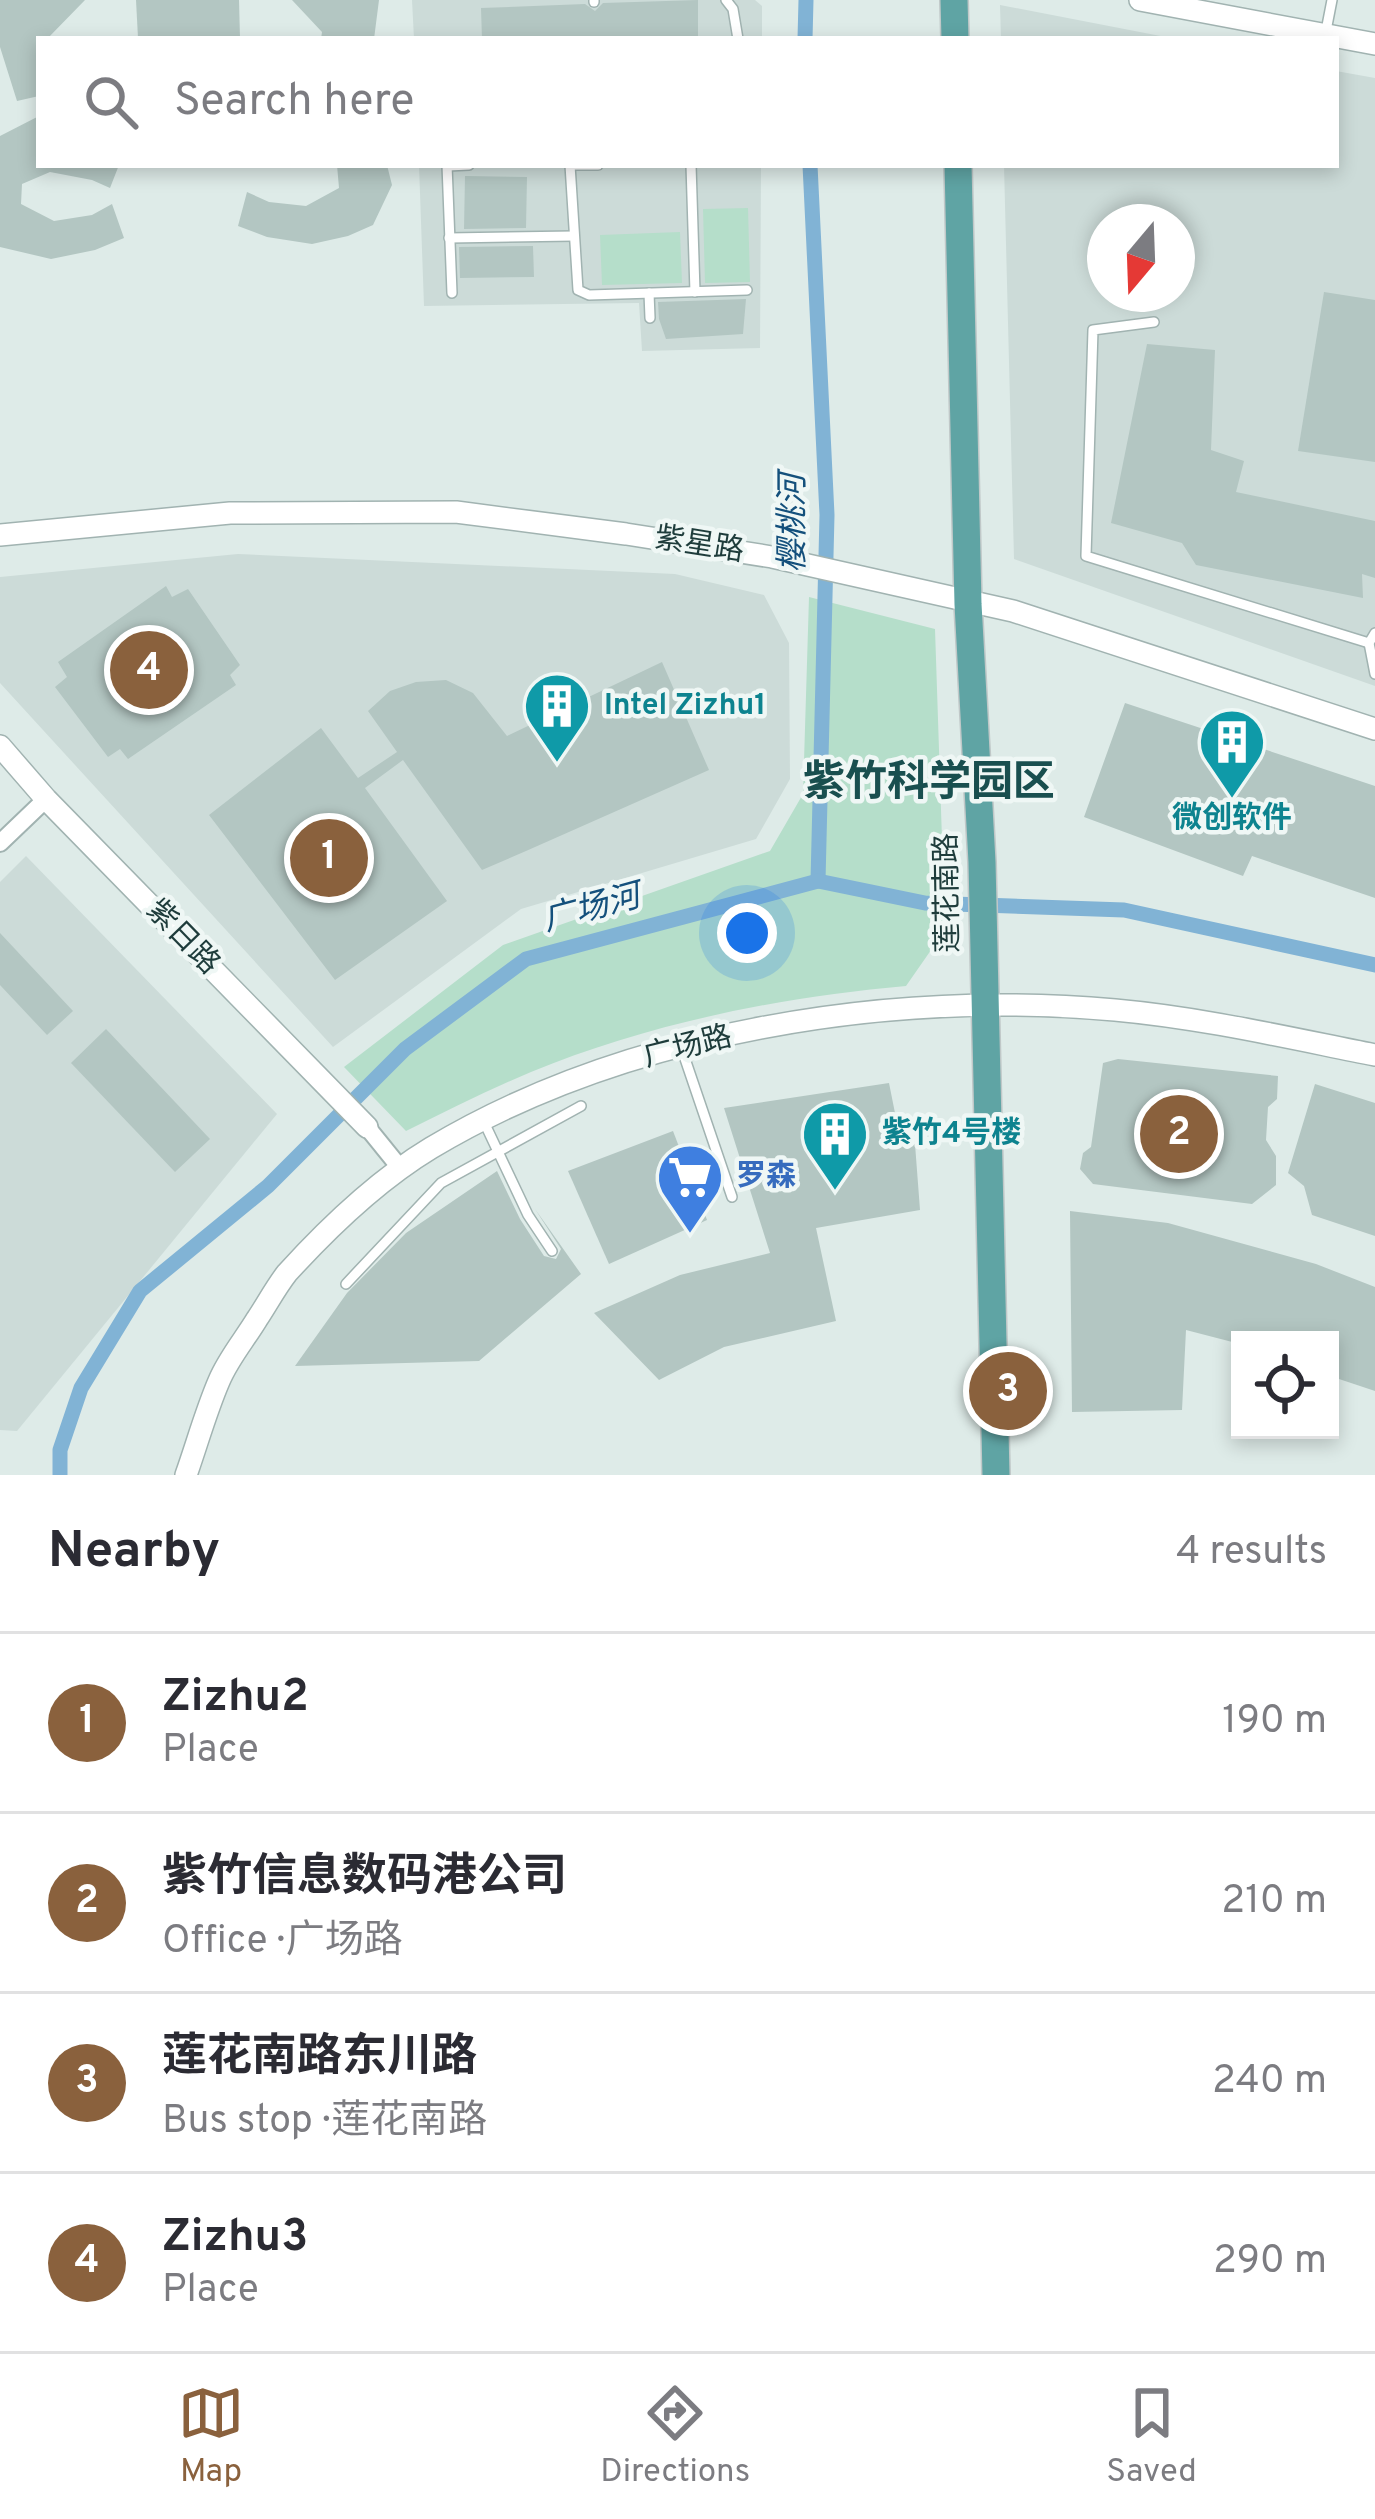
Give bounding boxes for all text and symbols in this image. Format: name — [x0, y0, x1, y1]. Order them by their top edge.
search box — [36, 36, 1339, 168]
icon: search — [78, 69, 144, 135]
text: Search here — [174, 74, 414, 131]
north arrow — [1087, 204, 1195, 312]
water label: 樱桃河 — [774, 468, 816, 573]
street label: 紫星路 — [652, 521, 746, 571]
pin: 4 — [110, 625, 188, 715]
building icon: Intel Zizhu1 — [522, 671, 592, 765]
place label: Intel Zizhu1 — [604, 688, 766, 725]
building icon: 微创软件 — [1197, 707, 1267, 801]
district label: 紫竹科学园区 — [803, 758, 1055, 811]
place label: 微创软件 — [1172, 801, 1292, 838]
pin: 1 — [290, 813, 368, 903]
street label: 莲花南路 — [929, 833, 969, 953]
water label: 广场河 — [539, 875, 651, 943]
street label: 紫日路 — [137, 893, 227, 983]
your location — [717, 903, 777, 963]
street label: 广场路 — [640, 1019, 736, 1077]
pin: 2 — [1140, 1089, 1218, 1179]
building icon: 紫竹4号楼 — [800, 1099, 870, 1193]
place label: 紫竹4号楼 — [882, 1116, 1021, 1153]
supermarket icon: 罗森 — [655, 1142, 725, 1236]
place label: 罗森 — [736, 1159, 796, 1196]
map controls — [1231, 1331, 1339, 1439]
button: locate — [1231, 1331, 1339, 1439]
pin: 3 — [969, 1346, 1047, 1436]
text: Nearby — [48, 1521, 220, 1586]
text: 4 results — [1176, 1529, 1327, 1578]
text: Zizhu2 — [162, 1670, 309, 1727]
text: 1 — [79, 1698, 95, 1747]
text: 190 m — [1222, 1698, 1327, 1747]
text: Place — [162, 1727, 259, 1776]
text: 紫竹信息数码港公司 — [162, 1850, 567, 1907]
text: 2 — [75, 1878, 99, 1927]
text: 210 m — [1221, 1878, 1327, 1927]
text: Office · 广场路 — [162, 1918, 403, 1967]
text: 莲花南路东川路 — [162, 2030, 477, 2087]
text: 3 — [75, 2058, 99, 2107]
text: 240 m — [1212, 2058, 1327, 2107]
text: Bus stop · 莲花南路 — [162, 2098, 487, 2147]
text: Zizhu3 — [162, 2210, 308, 2267]
text: 4 — [74, 2238, 100, 2287]
text: 290 m — [1213, 2238, 1327, 2287]
text: Place — [162, 2267, 259, 2316]
tab: Map — [178, 2380, 244, 2494]
tab: Directions — [600, 2380, 750, 2494]
tab: Saved — [1106, 2380, 1197, 2494]

